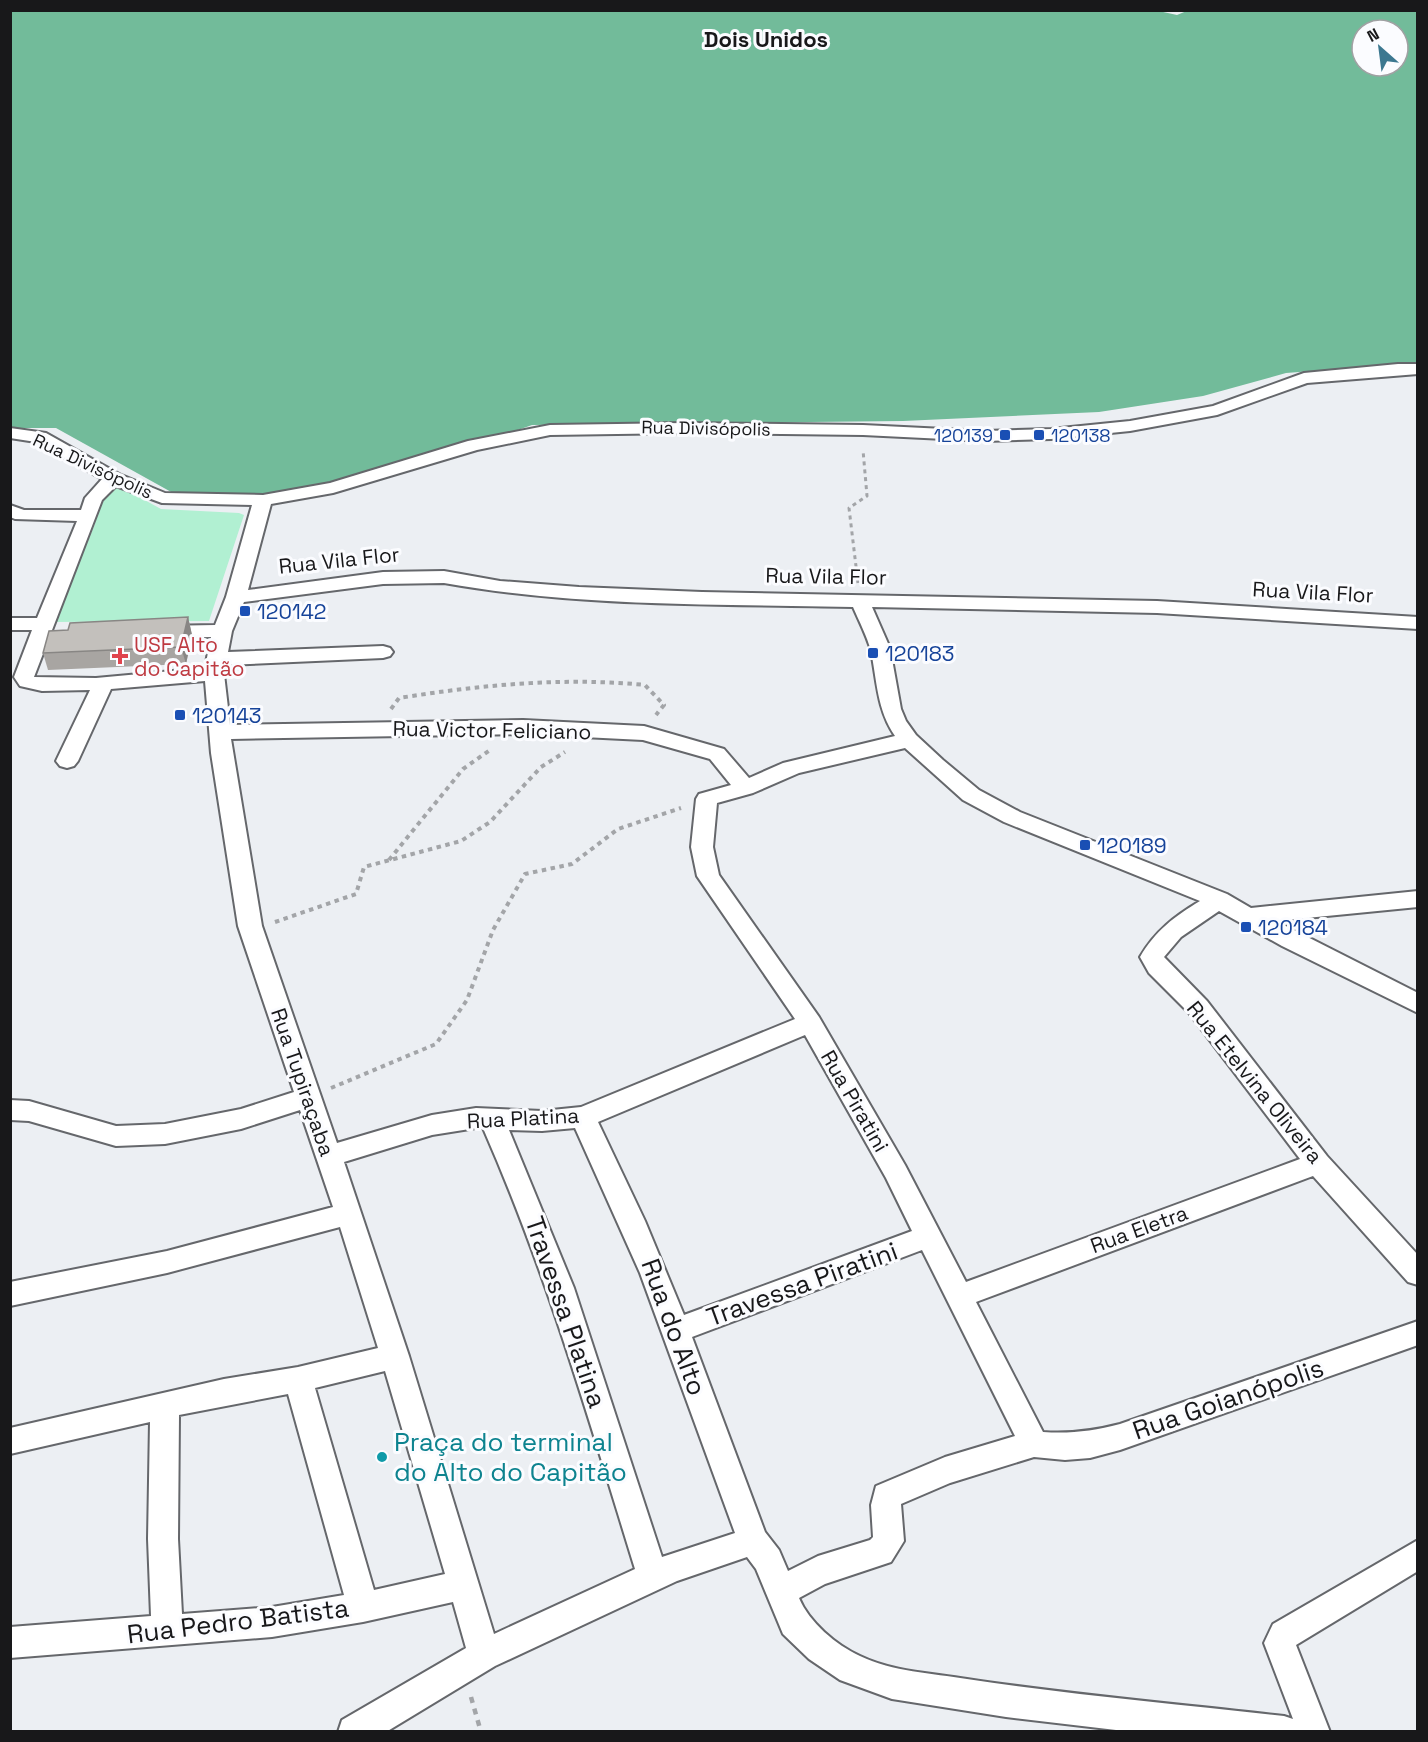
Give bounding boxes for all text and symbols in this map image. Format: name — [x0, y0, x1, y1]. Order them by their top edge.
north arrow — [1350, 18, 1410, 78]
text: N — [1364, 23, 1383, 47]
district label: Dois Unidos — [704, 25, 828, 53]
street label: Rua Divisópolis — [641, 415, 771, 441]
place label: 120139 — [934, 424, 993, 447]
place label: 120138 — [1051, 424, 1111, 447]
street label: Rua Divisópolis — [29, 428, 157, 504]
marker: 120139 — [998, 428, 1012, 442]
marker: 120138 — [1032, 428, 1046, 442]
street label: Rua Vila Flor — [277, 540, 401, 580]
street label: Rua Vila Flor — [765, 561, 887, 591]
street label: Rua Vila Flor — [1252, 575, 1374, 609]
place label: 120142 — [257, 598, 326, 625]
marker: 120142 — [238, 604, 252, 618]
place label: USF Alto do Capitão — [134, 631, 245, 682]
place label: 120183 — [885, 640, 954, 667]
marker: 120183 — [866, 646, 880, 660]
marker: USF Alto do Capitão — [111, 647, 129, 665]
place label: 120143 — [192, 702, 262, 729]
marker: 120143 — [173, 708, 187, 722]
street label: Rua Victor Feliciano — [392, 715, 592, 745]
place label: 120189 — [1097, 832, 1167, 859]
marker: 120189 — [1078, 838, 1092, 852]
place label: 120184 — [1258, 914, 1328, 941]
marker: 120184 — [1239, 920, 1253, 934]
street label: Rua Etelvina Oliveira — [1181, 995, 1329, 1169]
street label: Rua Tupiraçaba — [265, 1004, 341, 1160]
street label: Rua Piratini — [815, 1045, 895, 1157]
street label: Rua Platina — [466, 1102, 580, 1134]
street label: Rua Eletra — [1087, 1199, 1191, 1259]
street label: Travessa Platina — [517, 1212, 615, 1412]
street label: Travessa Piratini — [702, 1234, 902, 1334]
street label: Rua do Alto — [634, 1254, 714, 1400]
street label: Rua Goianópolis — [1128, 1350, 1328, 1448]
place label: Praça do terminal do Alto do Capitão — [394, 1425, 627, 1489]
marker: Praça do terminal do Alto do Capitão — [375, 1450, 389, 1464]
street label: Rua Pedro Batista — [125, 1591, 351, 1651]

